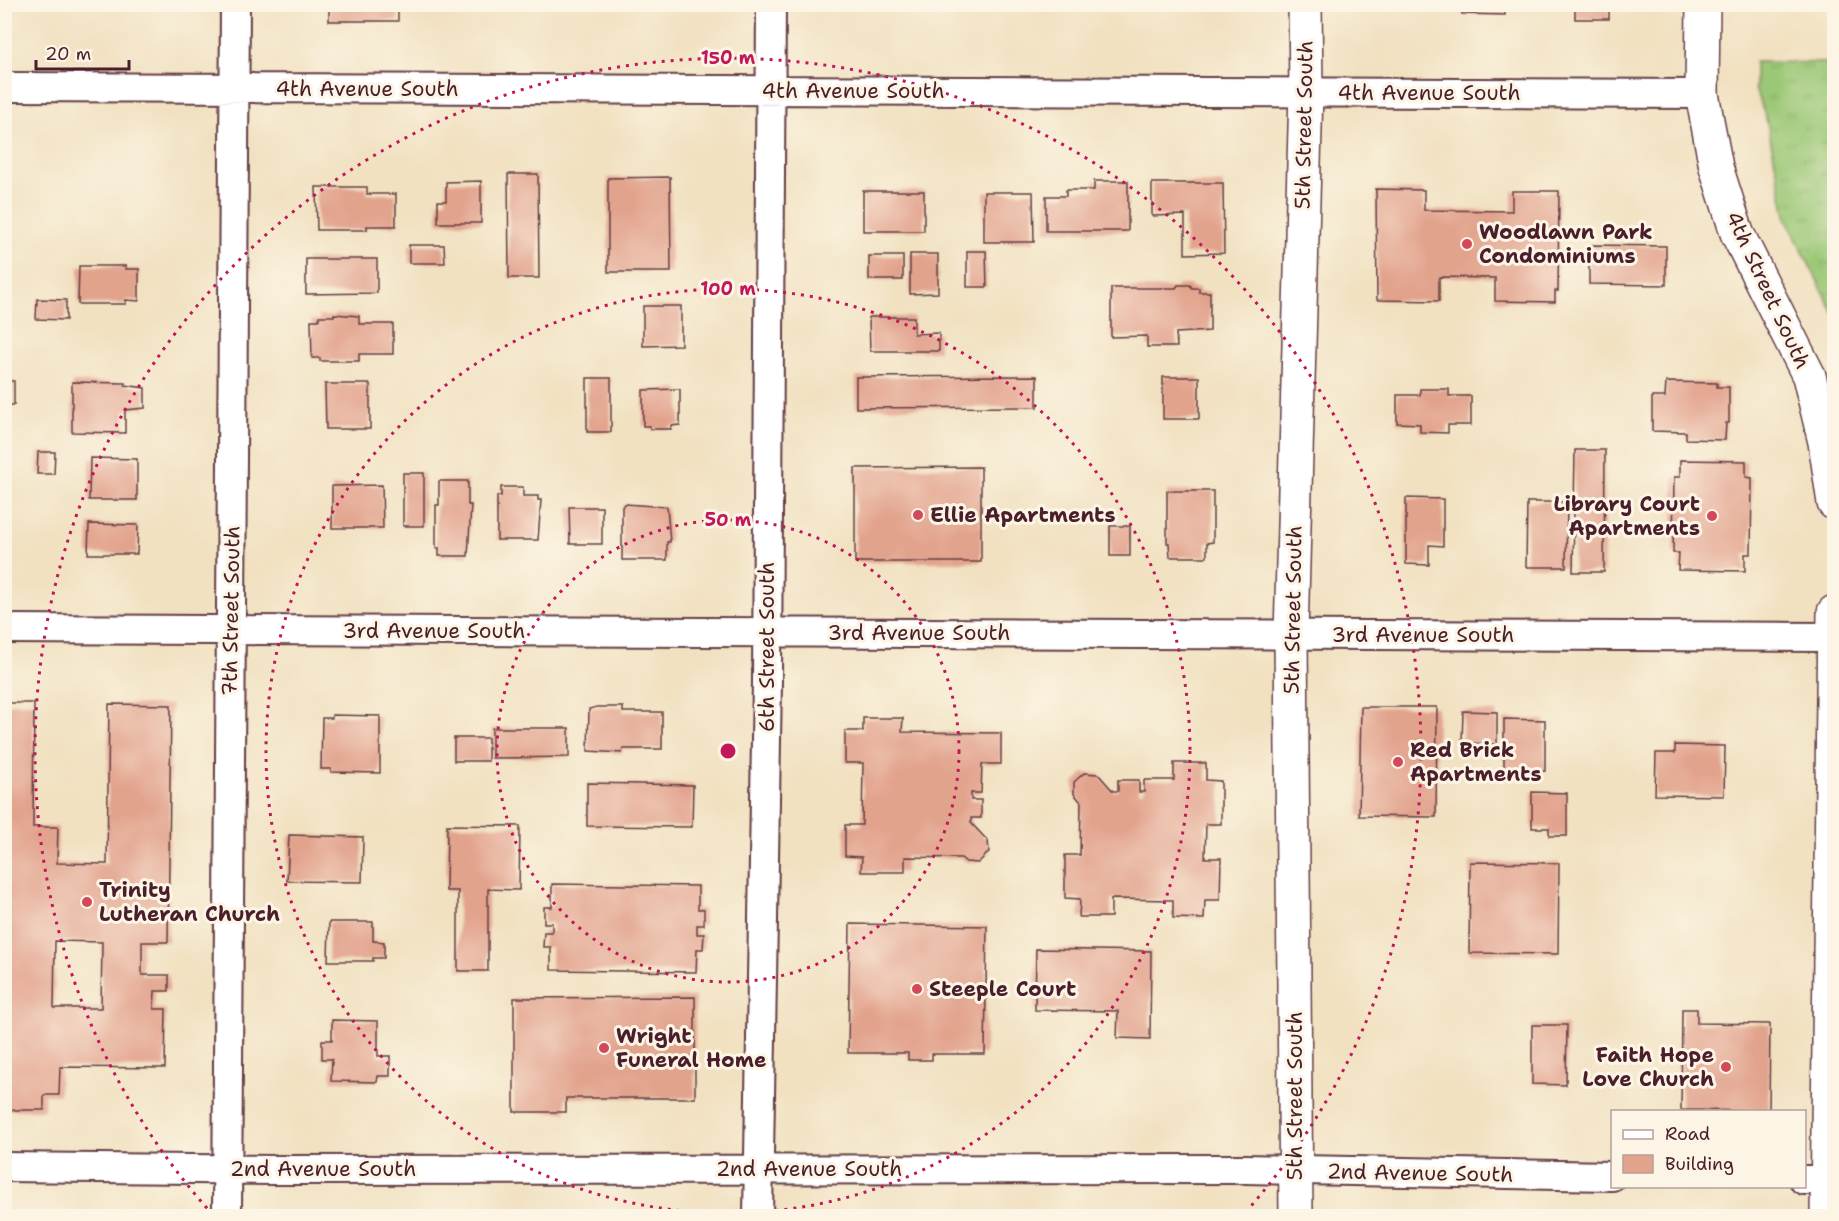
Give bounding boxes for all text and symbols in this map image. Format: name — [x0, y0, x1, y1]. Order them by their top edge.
scale bar — [36, 33, 129, 71]
street label: 5th Street South — [1289, 40, 1319, 210]
text: 20 m — [45, 42, 91, 66]
text: 150 m — [701, 46, 756, 70]
street label: 4th Avenue South — [275, 75, 459, 103]
street label: 4th Avenue South — [761, 77, 945, 105]
street label: 4th Avenue South — [1337, 79, 1521, 107]
street label: 4th Street South — [1719, 207, 1817, 373]
place label: Woodlawn Park Condominiums — [1479, 218, 1653, 270]
marker: Woodlawn Park Condominiums — [1460, 237, 1474, 251]
text: 100 m — [700, 277, 756, 301]
place label: Library Court Apartments — [1553, 490, 1700, 542]
place label: Ellie Apartments — [930, 501, 1116, 529]
text: 50 m — [705, 508, 752, 532]
marker: Ellie Apartments — [911, 508, 925, 522]
marker: Library Court Apartments — [1705, 509, 1719, 523]
street label: 5th Street South — [1278, 525, 1308, 695]
street label: 7th Street South — [216, 526, 246, 696]
street label: 6th Street South — [753, 562, 781, 732]
street label: 3rd Avenue South — [343, 617, 525, 645]
street label: 3rd Avenue South — [828, 619, 1010, 647]
street label: 3rd Avenue South — [1332, 621, 1514, 649]
place label: Red Brick Apartments — [1410, 736, 1541, 788]
centre of rings — [718, 741, 738, 761]
marker: Red Brick Apartments — [1391, 755, 1405, 769]
place label: Trinity Lutheran Church — [99, 876, 280, 928]
marker: Trinity Lutheran Church — [80, 895, 94, 909]
place label: Steeple Court — [929, 975, 1076, 1003]
marker: Steeple Court — [910, 982, 924, 996]
street label: 5th Street South — [1281, 1011, 1309, 1181]
place label: Wright Funeral Home — [616, 1022, 767, 1074]
marker: Wright Funeral Home — [597, 1041, 611, 1055]
place label: Faith Hope Love Church — [1582, 1041, 1714, 1093]
marker: Faith Hope Love Church — [1719, 1060, 1733, 1074]
legend — [1611, 1110, 1806, 1188]
text: Road — [1665, 1122, 1710, 1146]
text: Building — [1665, 1152, 1734, 1176]
street label: 2nd Avenue South — [230, 1155, 416, 1183]
street label: 2nd Avenue South — [716, 1155, 902, 1183]
street label: 2nd Avenue South — [1326, 1157, 1514, 1189]

